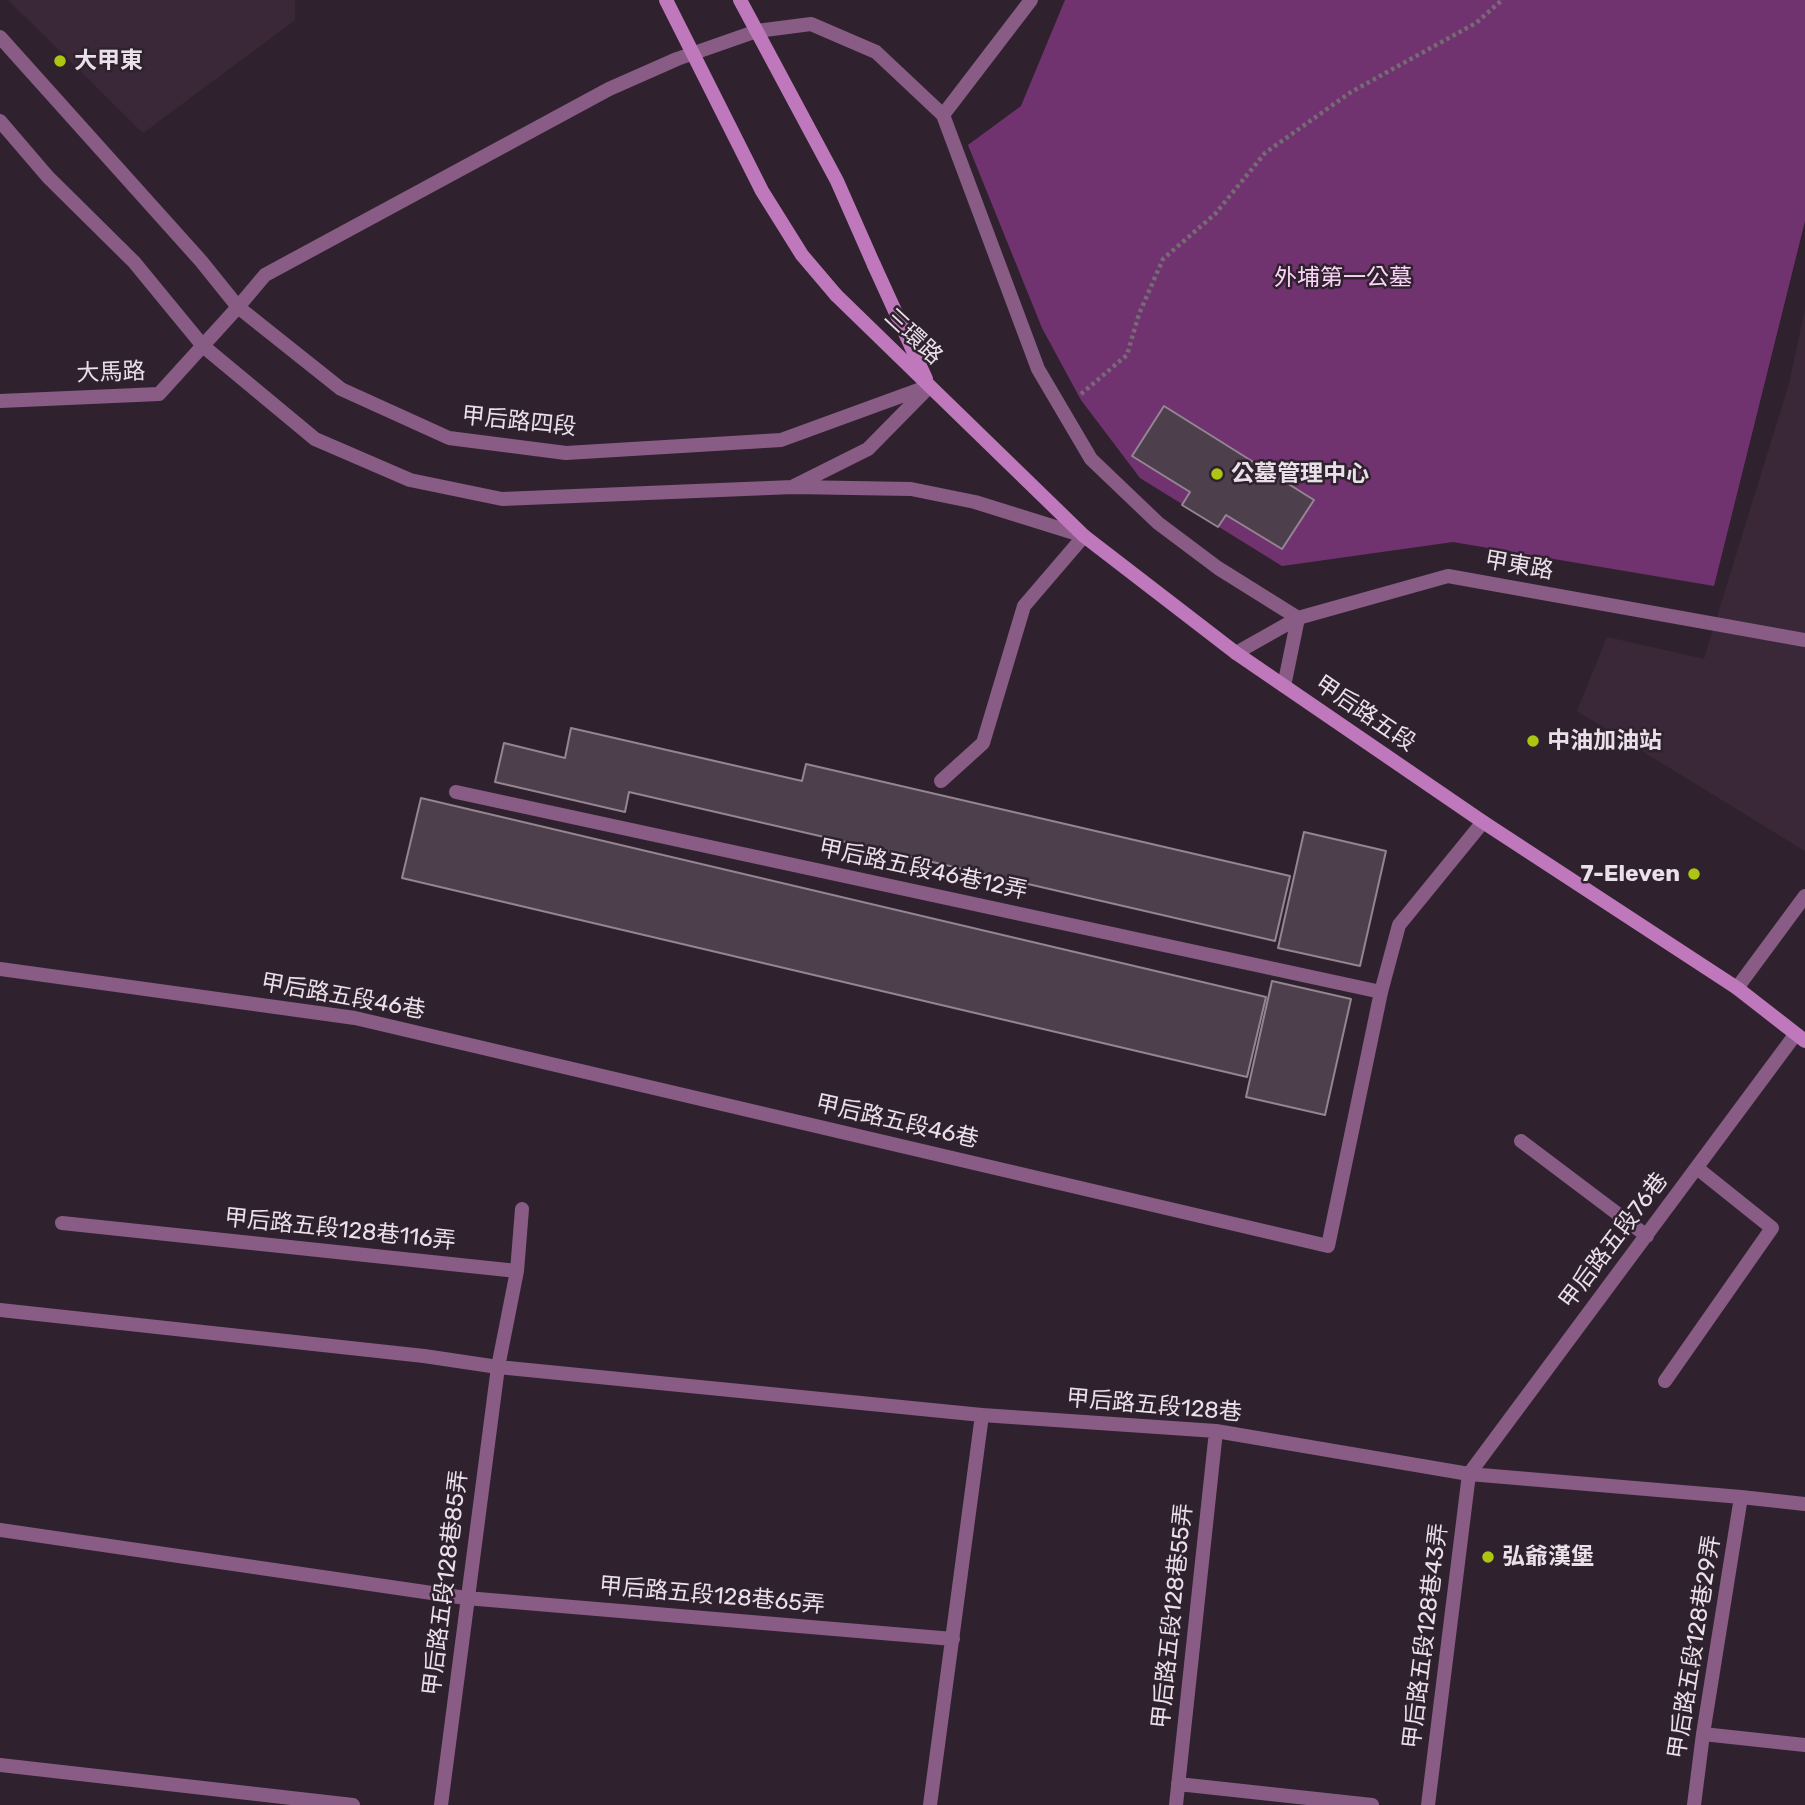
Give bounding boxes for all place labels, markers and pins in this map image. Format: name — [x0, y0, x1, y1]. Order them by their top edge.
place label: 大甲東 — [74, 47, 143, 75]
marker: 大甲東 — [52, 53, 68, 69]
place label: 公墓管理中心 — [1231, 460, 1369, 488]
marker: 公墓管理中心 — [1209, 466, 1225, 482]
place label: 中油加油站 — [1547, 727, 1662, 755]
marker: 中油加油站 — [1525, 733, 1541, 749]
place label: 7-Eleven — [1580, 860, 1680, 888]
marker: 7-Eleven — [1686, 866, 1702, 882]
place label: 弘爺漢堡 — [1502, 1543, 1594, 1571]
marker: 弘爺漢堡 — [1480, 1549, 1496, 1565]

